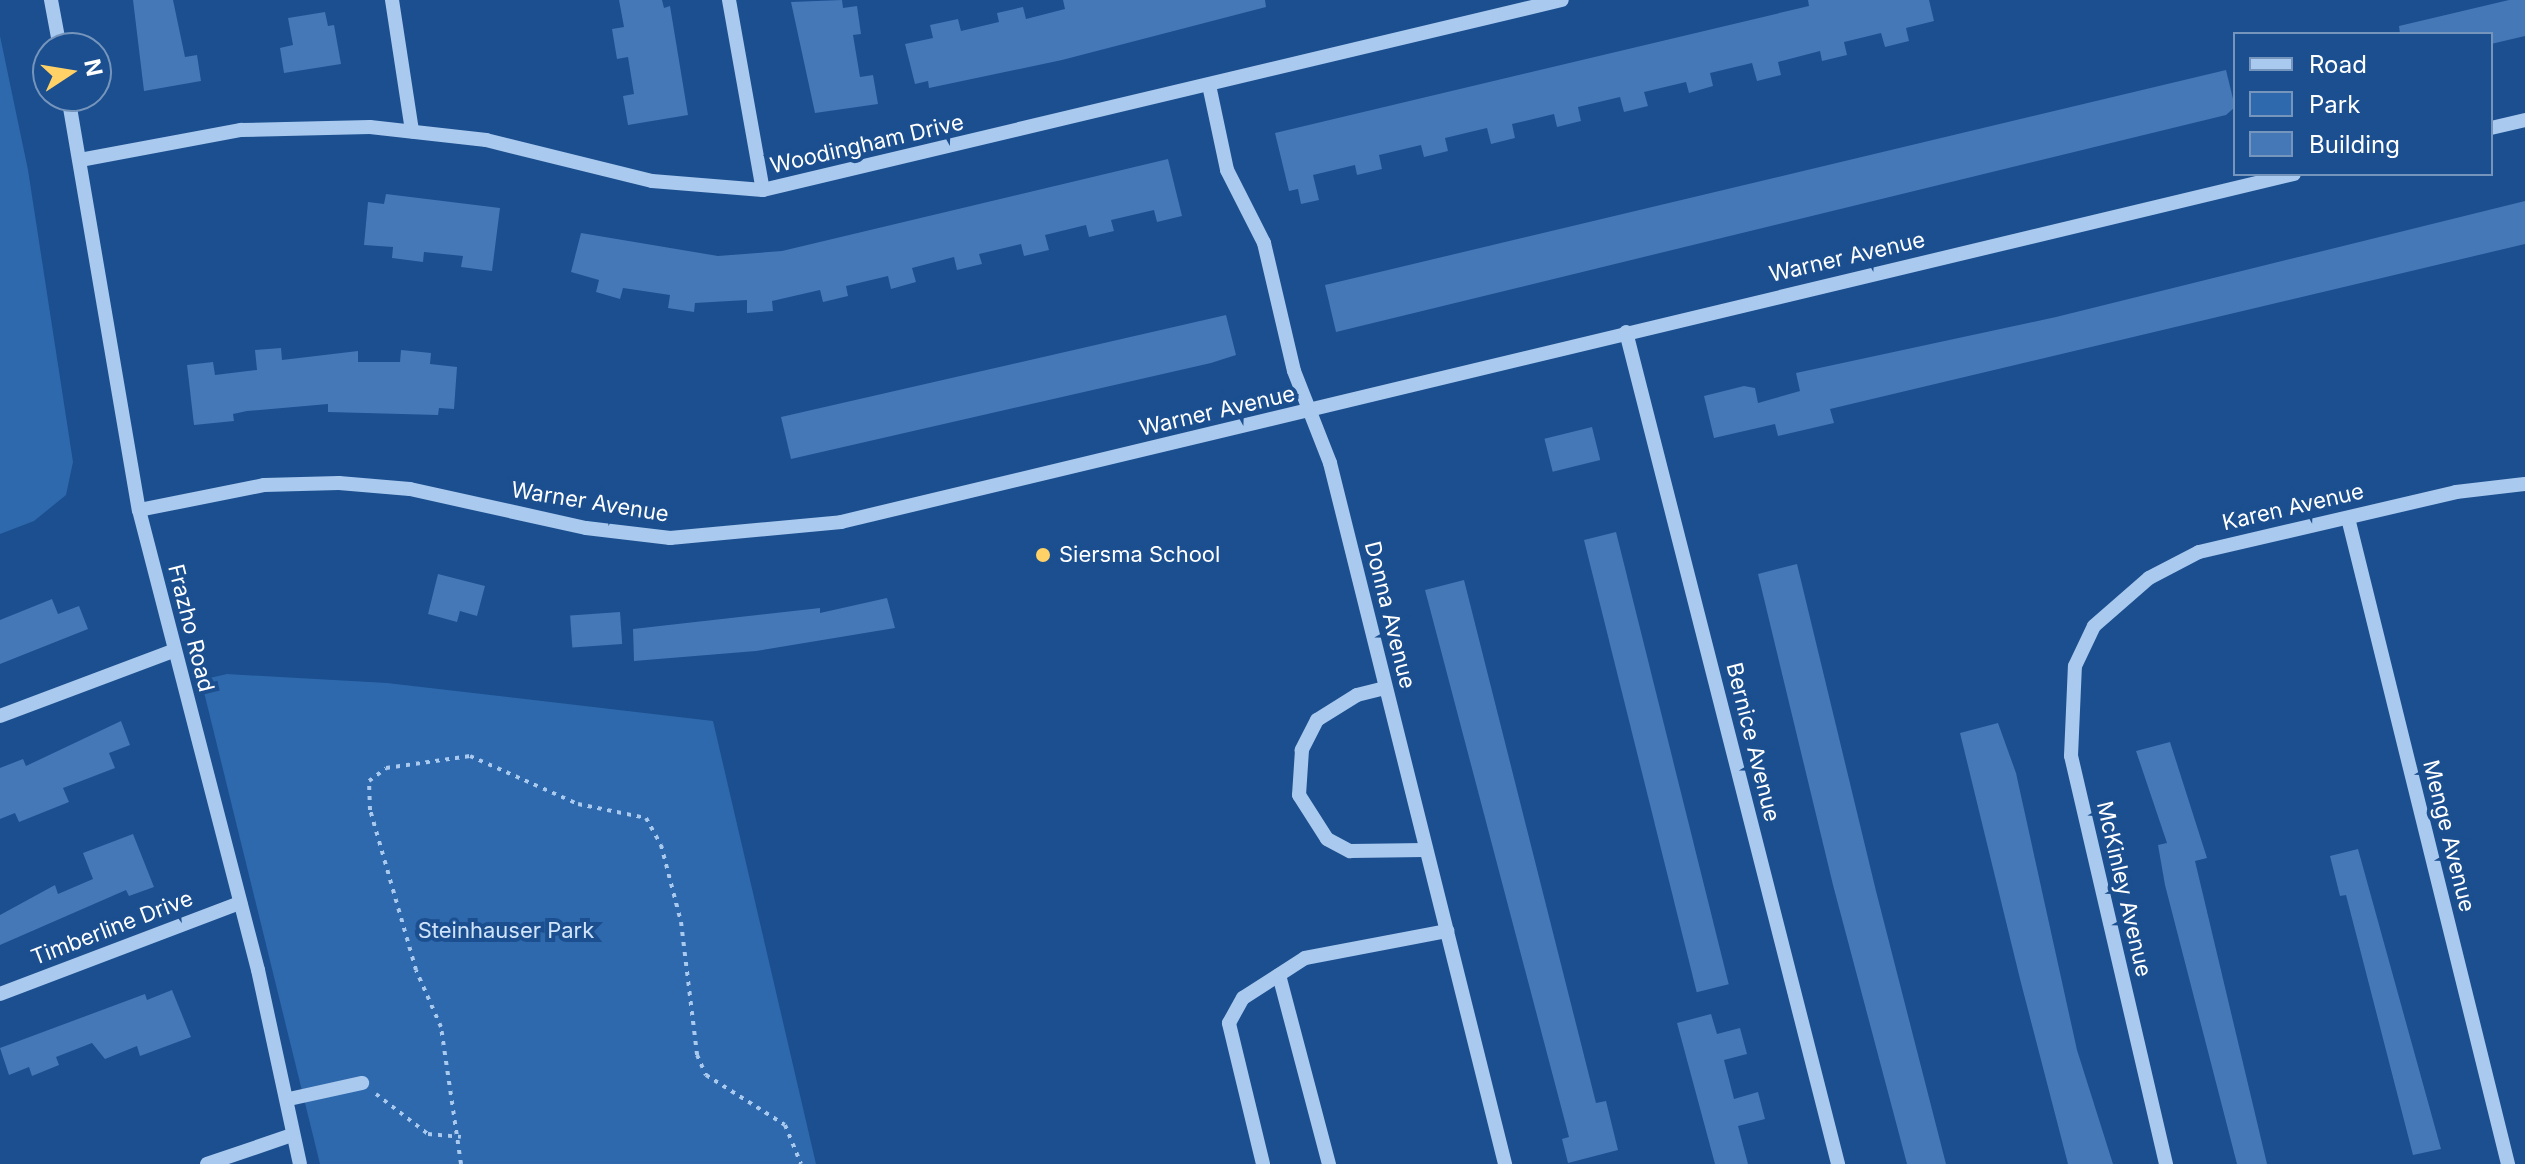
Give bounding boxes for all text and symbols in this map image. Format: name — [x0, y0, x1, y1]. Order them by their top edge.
north arrow — [32, 32, 112, 112]
legend — [2233, 32, 2493, 176]
text: Road — [2309, 50, 2367, 79]
text: N — [79, 57, 108, 78]
text: Park — [2309, 90, 2360, 119]
street label: Woodingham Drive — [768, 109, 966, 179]
text: Building — [2309, 130, 2400, 159]
street label: Warner Avenue — [1767, 226, 1927, 288]
street label: Warner Avenue — [1137, 380, 1297, 442]
street label: Warner Avenue — [509, 477, 671, 527]
street label: Karen Avenue — [2220, 478, 2366, 536]
street label: Donna Avenue — [1359, 539, 1421, 691]
place label: Siersma School — [1059, 542, 1220, 568]
marker: Siersma School — [1034, 546, 1052, 564]
street label: Frazho Road — [162, 561, 220, 695]
street label: Bernice Avenue — [1720, 660, 1786, 824]
street label: Menge Avenue — [2417, 757, 2481, 915]
street label: McKinley Avenue — [2091, 799, 2157, 979]
street label: Timberline Drive — [27, 885, 197, 971]
park label: Steinhauser Park — [418, 918, 594, 944]

